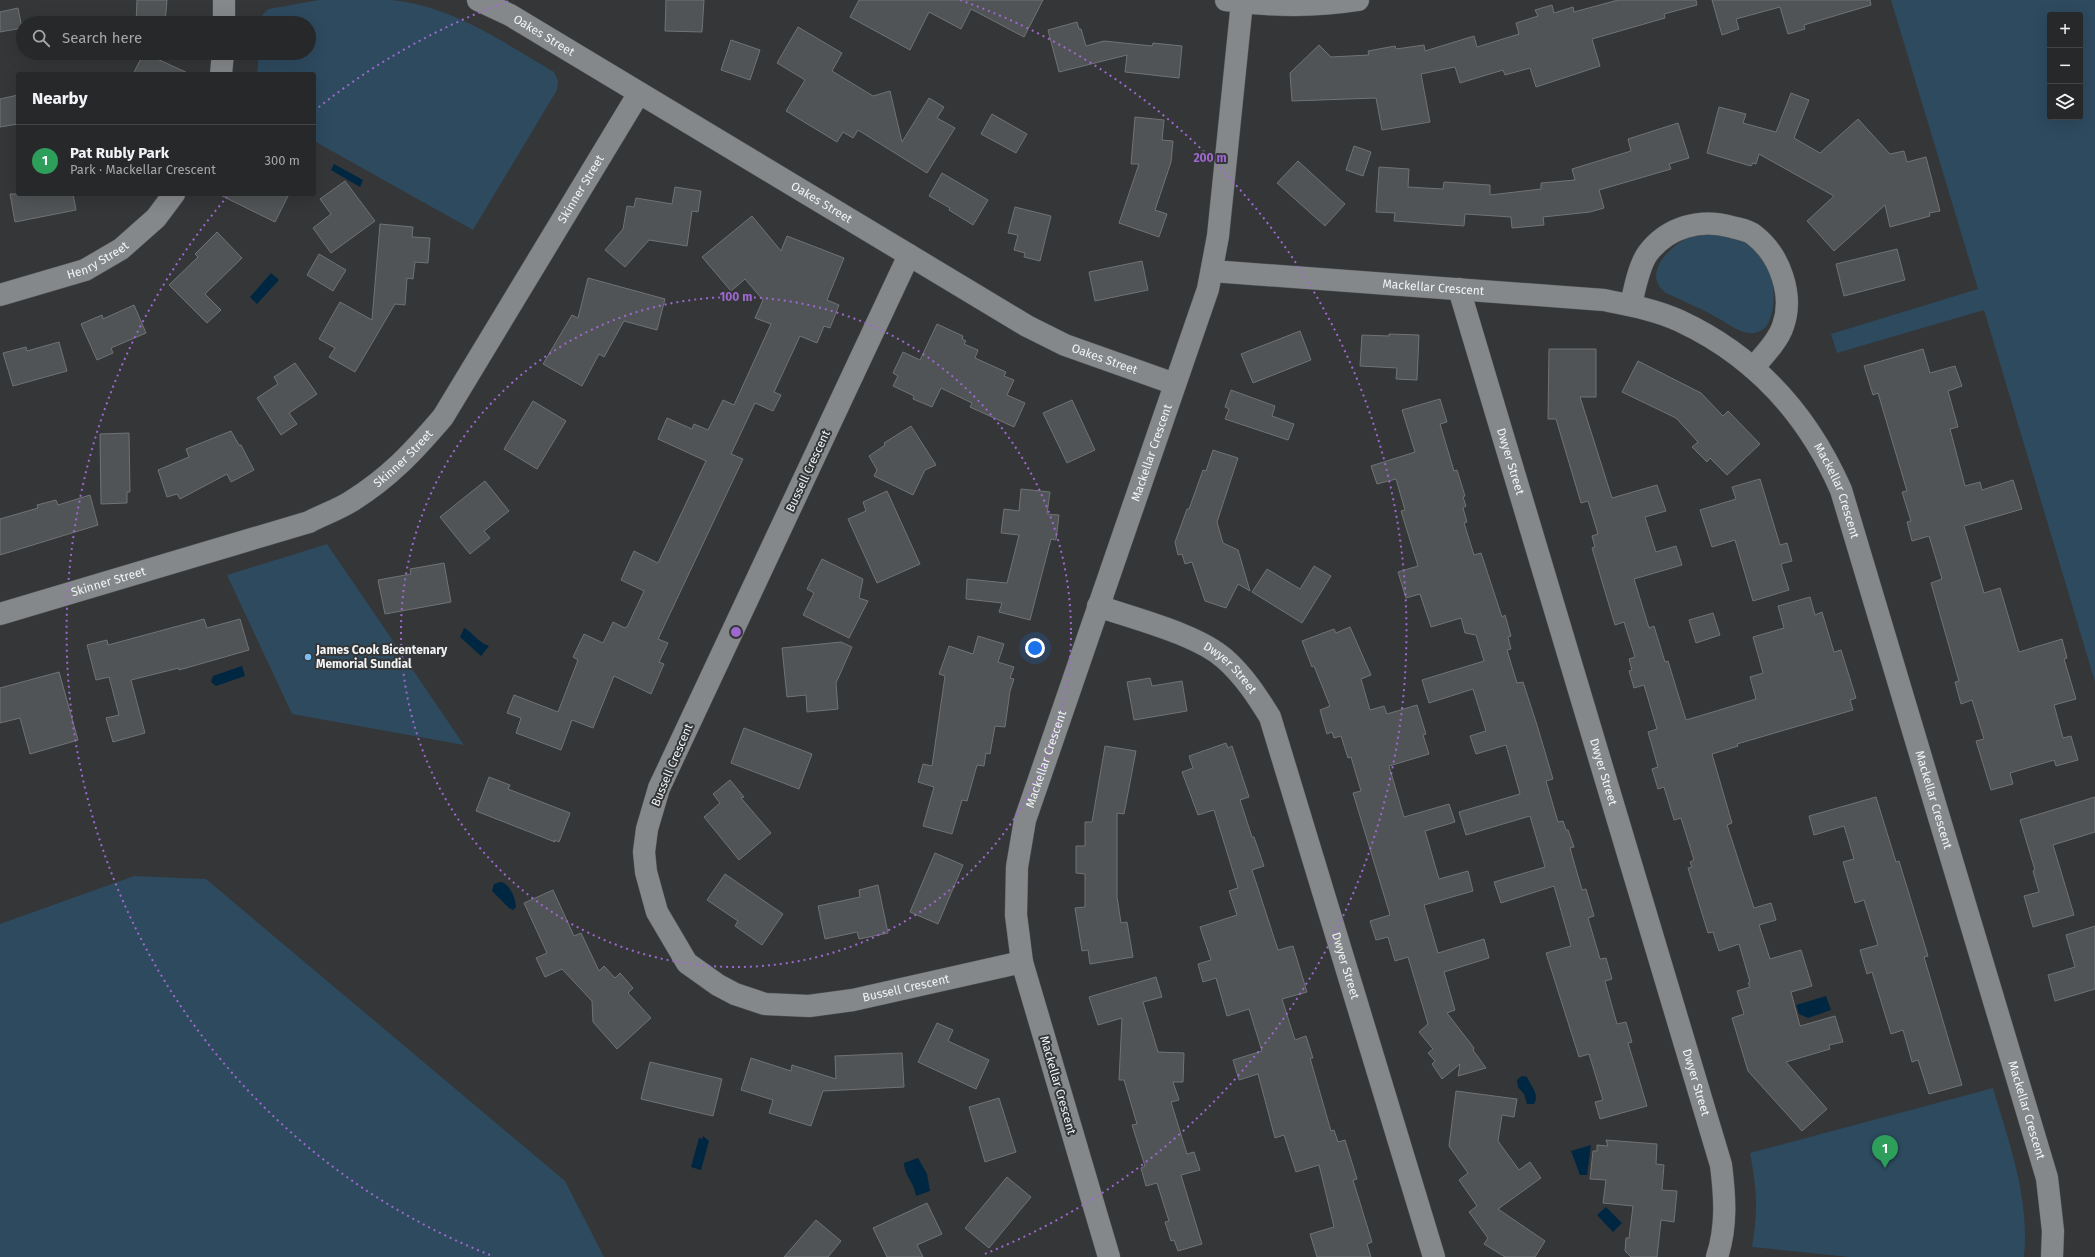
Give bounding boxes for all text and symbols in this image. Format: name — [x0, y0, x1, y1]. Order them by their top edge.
street label: Oakes Street — [511, 12, 578, 59]
map controls — [2047, 12, 2083, 120]
button: + — [2047, 12, 2083, 48]
search box — [16, 16, 316, 60]
icon: search — [30, 27, 52, 49]
text: Search here — [62, 29, 142, 47]
button: − — [2047, 48, 2083, 84]
button: layers — [2047, 84, 2083, 120]
text: Nearby — [32, 88, 87, 109]
text: Pat Rubly Park — [70, 144, 169, 162]
text: 200 m — [1193, 151, 1227, 165]
street label: Skinner Street — [555, 152, 607, 226]
text: 1 — [42, 153, 48, 168]
text: 300 m — [264, 153, 300, 168]
text: Park · Mackellar Crescent — [70, 162, 216, 177]
street label: Oakes Street — [789, 179, 855, 227]
street label: Henry Street — [65, 238, 132, 282]
street label: Mackellar Crescent — [1382, 277, 1485, 298]
text: 100 m — [720, 290, 752, 304]
street label: Oakes Street — [1070, 341, 1140, 377]
street label: Mackellar Crescent — [1128, 402, 1175, 503]
street label: Skinner Street — [371, 426, 436, 490]
street label: Dwyer Street — [1494, 426, 1527, 497]
street label: Bussell Crescent — [783, 427, 833, 514]
street label: Mackellar Crescent — [1811, 440, 1862, 541]
street label: Skinner Street — [69, 564, 148, 599]
centre of rings — [729, 625, 743, 639]
your location — [1025, 638, 1045, 658]
street label: Dwyer Street — [1201, 639, 1260, 697]
place label: James Cook Bicentenary Memorial Sundial — [315, 643, 448, 671]
marker: James Cook Bicentenary Memorial Sundial — [303, 652, 313, 662]
street label: Mackellar Crescent — [1023, 708, 1069, 810]
street label: Bussell Crescent — [648, 721, 696, 808]
street label: Dwyer Street — [1587, 737, 1620, 808]
street label: Mackellar Crescent — [1912, 749, 1955, 851]
street label: Dwyer Street — [1329, 931, 1362, 1001]
street label: Bussell Crescent — [861, 971, 951, 1005]
street label: Mackellar Crescent — [1037, 1034, 1079, 1137]
street label: Dwyer Street — [1680, 1047, 1713, 1118]
street label: Mackellar Crescent — [2005, 1059, 2048, 1162]
pin: 1 — [1872, 1135, 1898, 1168]

